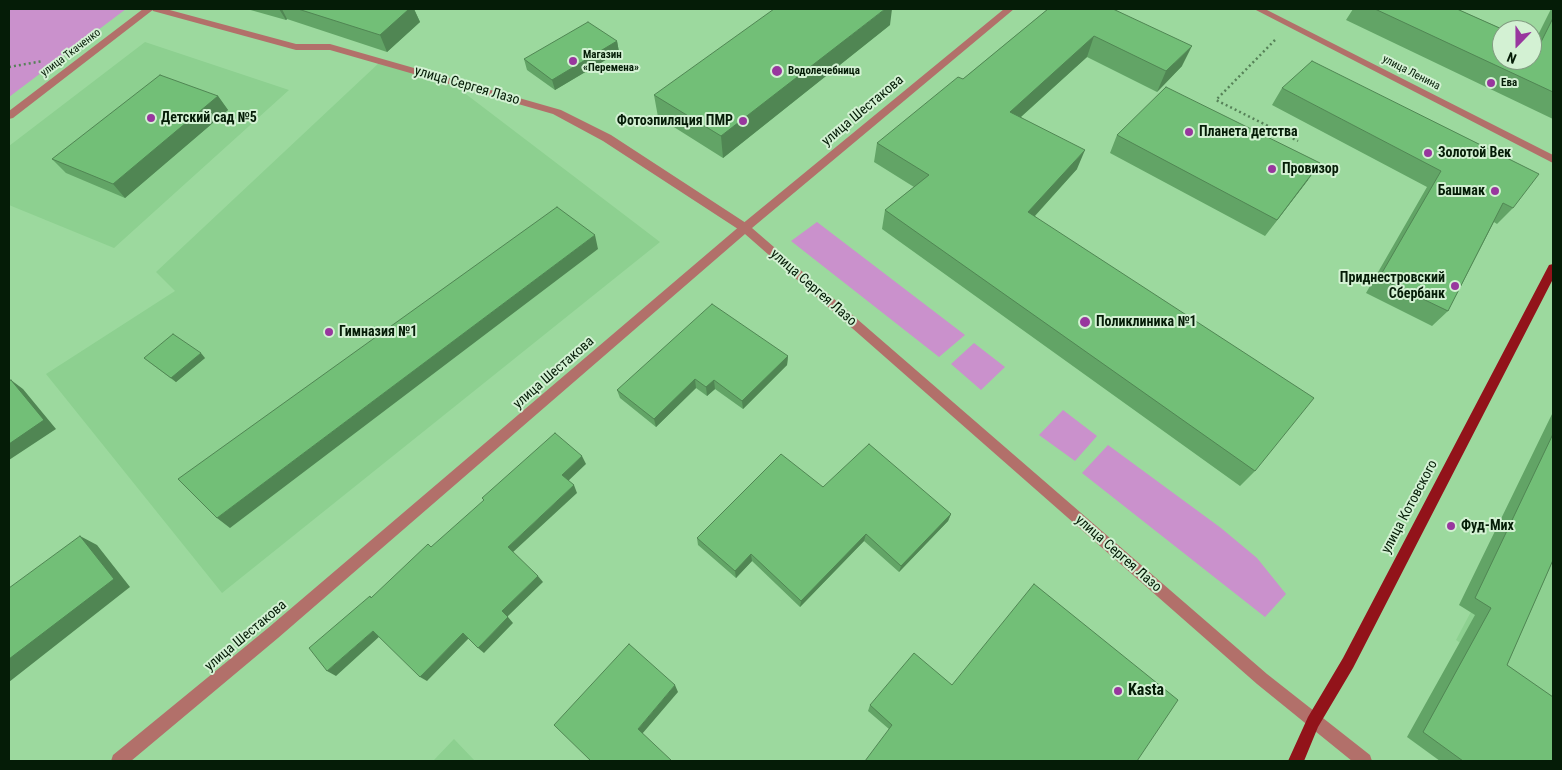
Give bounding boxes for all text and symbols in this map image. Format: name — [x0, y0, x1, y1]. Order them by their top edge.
north arrow — [1492, 20, 1542, 70]
street label: улица Ткаченко — [38, 26, 104, 80]
place label: Магазин «Перемена» — [583, 48, 639, 74]
text: N — [1505, 49, 1519, 67]
street label: улица Ленина — [1380, 53, 1442, 93]
marker: Магазин «Перемена» — [567, 55, 579, 67]
street label: улица Сергея Лазо — [412, 63, 522, 109]
marker: Водолечебница — [770, 64, 784, 78]
place label: Водолечебница — [788, 64, 860, 78]
street label: улица Шестакова — [819, 72, 907, 150]
place label: Ева — [1501, 76, 1517, 90]
marker: Ева — [1485, 77, 1497, 89]
place label: Детский сад №5 — [161, 110, 257, 126]
marker: Детский сад №5 — [145, 112, 157, 124]
place label: Фотоэпиляция ПМР — [617, 113, 733, 129]
marker: Фотоэпиляция ПМР — [737, 115, 749, 127]
place label: Планета детства — [1199, 124, 1298, 140]
marker: Планета детства — [1183, 126, 1195, 138]
place label: Золотой Век — [1438, 145, 1511, 161]
marker: Золотой Век — [1422, 147, 1434, 159]
place label: Провизор — [1282, 161, 1339, 177]
marker: Провизор — [1266, 163, 1278, 175]
place label: Башмак — [1438, 183, 1485, 199]
marker: Башмак — [1489, 185, 1501, 197]
street label: улица Сергея Лазо — [766, 246, 860, 330]
place label: Приднестровский Сбербанк — [1340, 270, 1445, 302]
marker: Приднестровский Сбербанк — [1449, 280, 1461, 292]
place label: Поликлиника №1 — [1096, 314, 1197, 330]
marker: Поликлиника №1 — [1078, 315, 1092, 329]
place label: Гимназия №1 — [339, 324, 417, 340]
marker: Гимназия №1 — [323, 326, 335, 338]
street label: улица Шестакова — [510, 333, 598, 413]
street label: улица Котовского — [1378, 457, 1442, 557]
street label: улица Сергея Лазо — [1071, 512, 1165, 596]
place label: Фуд-Мих — [1461, 518, 1514, 534]
marker: Фуд-Мих — [1445, 520, 1457, 532]
street label: улица Шестакова — [202, 597, 290, 675]
place label: Kasta — [1128, 681, 1164, 701]
marker: Kasta — [1112, 685, 1124, 697]

